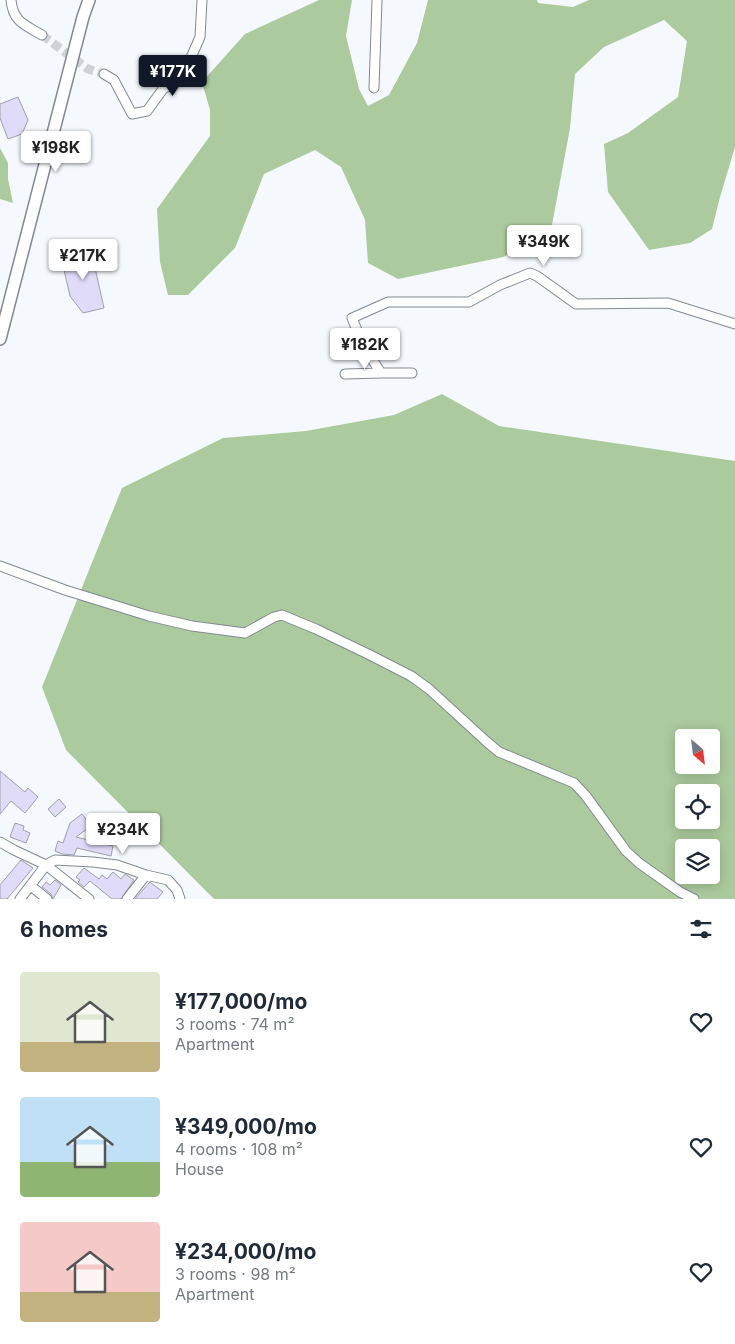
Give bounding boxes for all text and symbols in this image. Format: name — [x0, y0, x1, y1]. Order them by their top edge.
pin: ¥177K — [138, 54, 208, 97]
text: ¥177K — [150, 61, 196, 81]
pin: ¥198K — [21, 130, 91, 173]
text: ¥198K — [32, 137, 80, 157]
pin: ¥349K — [509, 224, 579, 267]
text: ¥349K — [518, 231, 570, 251]
pin: ¥217K — [48, 238, 118, 281]
text: ¥217K — [60, 245, 106, 265]
pin: ¥182K — [330, 328, 400, 370]
text: ¥182K — [341, 334, 389, 354]
north arrow — [675, 729, 720, 774]
map controls — [675, 729, 720, 884]
button: locate — [675, 784, 720, 829]
pin: ¥234K — [88, 812, 158, 855]
text: ¥234K — [97, 819, 149, 839]
button: layers — [675, 839, 720, 884]
icon: filters — [687, 915, 715, 943]
text: 6 homes — [20, 917, 108, 942]
text: ¥177,000/mo — [175, 989, 307, 1014]
icon: home — [60, 992, 120, 1052]
icon: heart — [687, 1008, 715, 1036]
text: 3 rooms · 74 m² — [175, 1014, 294, 1034]
text: Apartment — [175, 1034, 255, 1054]
text: ¥349,000/mo — [175, 1114, 317, 1139]
icon: home — [60, 1117, 120, 1177]
icon: heart — [687, 1133, 715, 1161]
text: 4 rooms · 108 m² — [175, 1139, 303, 1159]
text: House — [175, 1159, 224, 1179]
text: ¥234,000/mo — [175, 1239, 316, 1264]
icon: home — [60, 1242, 120, 1302]
icon: heart — [687, 1258, 715, 1286]
text: 3 rooms · 98 m² — [175, 1264, 296, 1284]
text: Apartment — [175, 1284, 255, 1304]

